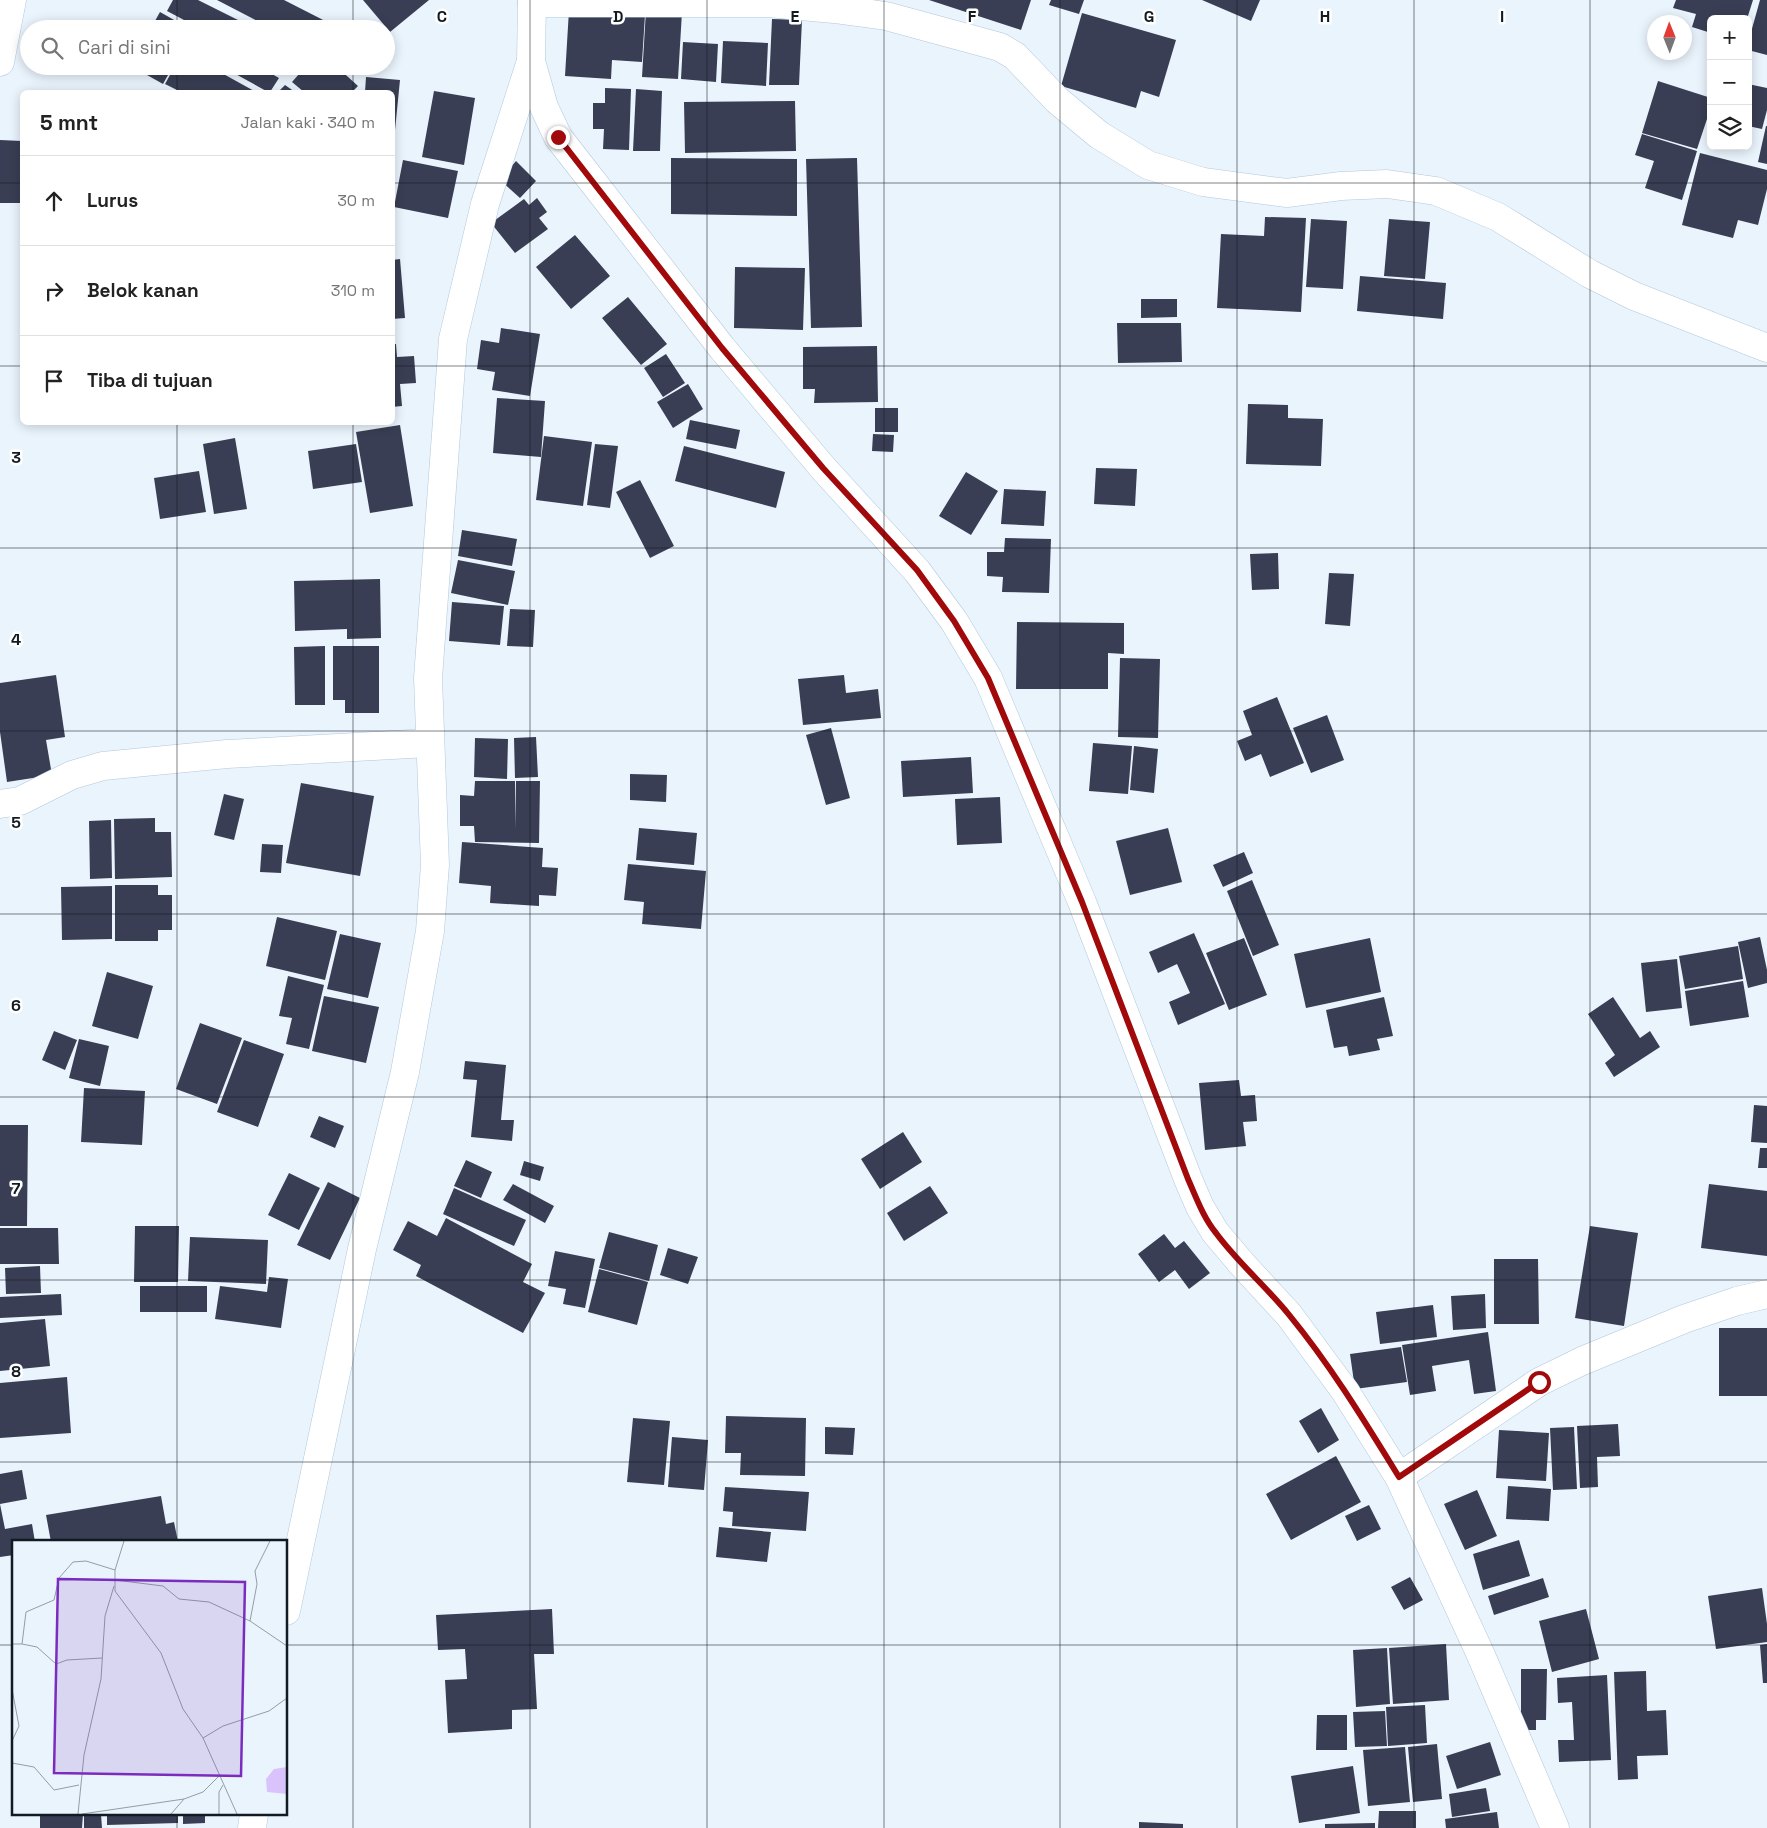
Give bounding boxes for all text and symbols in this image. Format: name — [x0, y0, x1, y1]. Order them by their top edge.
text: C — [437, 6, 447, 27]
text: D — [613, 6, 623, 27]
text: E — [791, 6, 800, 27]
text: F — [968, 6, 977, 27]
text: G — [1144, 6, 1154, 27]
text: H — [1320, 6, 1330, 27]
text: I — [1500, 6, 1504, 27]
north arrow — [1647, 15, 1692, 60]
map controls — [1707, 15, 1752, 150]
button: + — [1707, 15, 1752, 60]
search box — [20, 20, 395, 75]
icon: search — [38, 34, 66, 62]
text: Cari di sini — [78, 35, 171, 60]
button: − — [1707, 60, 1752, 105]
button: layers — [1707, 105, 1752, 150]
text: 5 mnt — [40, 109, 98, 136]
text: Jalan kaki · 340 m — [241, 112, 375, 133]
route end — [547, 126, 570, 149]
icon: ahead — [40, 187, 68, 215]
text: Lurus — [87, 188, 138, 213]
text: 30 m — [337, 190, 375, 211]
icon: right — [40, 277, 68, 305]
text: Belok kanan — [87, 278, 199, 303]
text: 310 m — [331, 280, 375, 301]
icon: arrive — [40, 367, 68, 395]
text: Tiba di tujuan — [87, 368, 213, 393]
text: 3 — [11, 447, 21, 468]
text: 4 — [11, 629, 21, 650]
text: 5 — [11, 812, 21, 833]
text: 6 — [11, 995, 21, 1016]
text: 7 — [12, 1178, 21, 1199]
text: 8 — [11, 1361, 21, 1382]
route start — [1528, 1371, 1551, 1394]
inset map — [12, 1540, 288, 1816]

